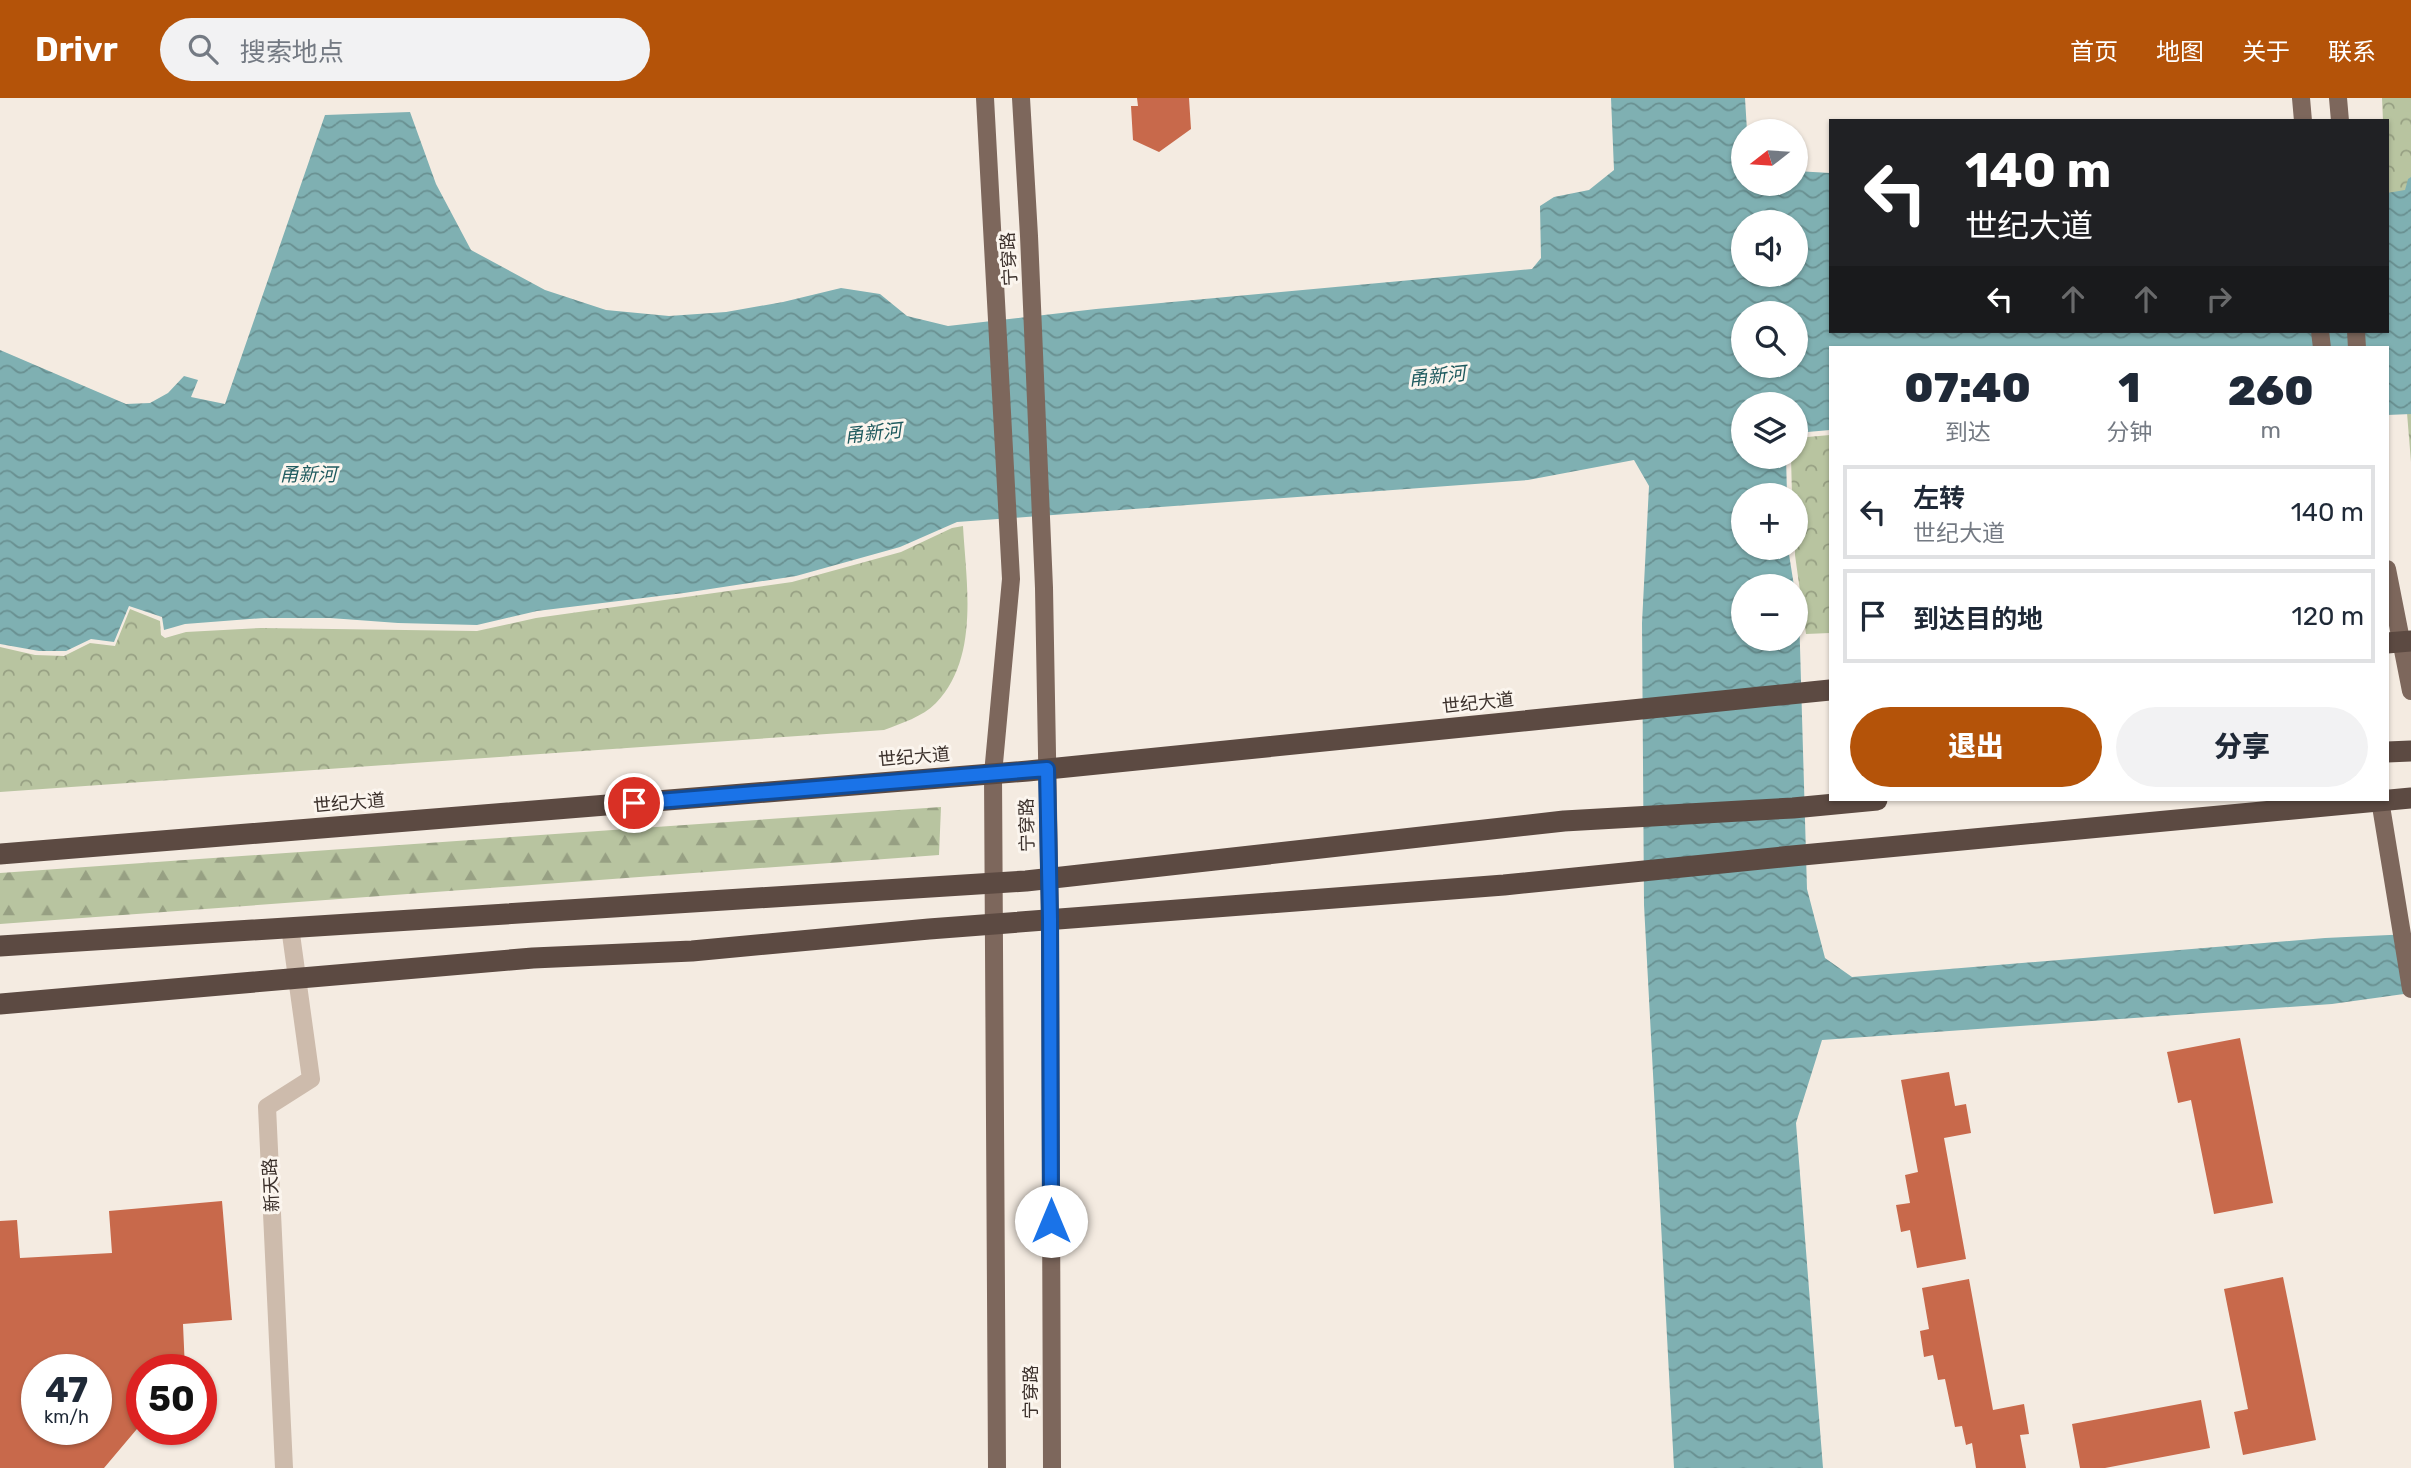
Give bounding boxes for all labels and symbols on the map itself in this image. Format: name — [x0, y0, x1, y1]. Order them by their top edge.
north arrow — [1731, 119, 1808, 196]
street label: 宁穿路 — [997, 231, 1021, 287]
water label: 甬新河 — [1407, 361, 1471, 390]
water label: 甬新河 — [843, 418, 907, 447]
water label: 甬新河 — [279, 463, 340, 486]
street label: 世纪大道 — [1441, 688, 1515, 718]
street label: 世纪大道 — [877, 743, 951, 771]
pin — [604, 773, 664, 833]
street label: 世纪大道 — [312, 789, 386, 817]
street label: 宁穿路 — [1016, 798, 1038, 852]
street label: 新天路 — [259, 1157, 283, 1213]
position arrow — [1014, 1184, 1088, 1258]
speed limit sign: 50 — [126, 1354, 217, 1445]
street label: 宁穿路 — [1020, 1365, 1042, 1419]

